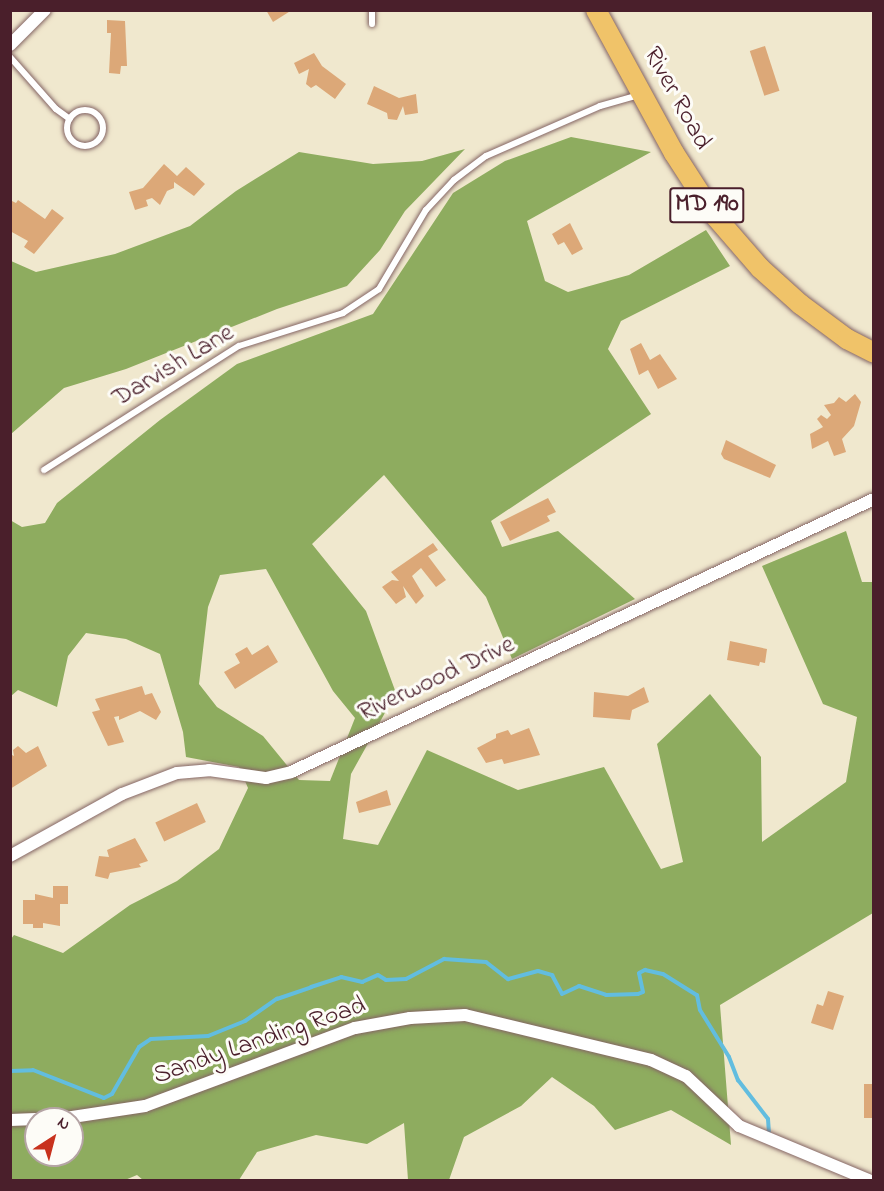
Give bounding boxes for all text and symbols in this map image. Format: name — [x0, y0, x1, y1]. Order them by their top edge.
street label: River Road — [635, 42, 717, 156]
road number: MD 190 — [668, 184, 746, 226]
street label: Darvish Lane — [108, 319, 240, 415]
street label: Riverwood Drive — [354, 630, 520, 730]
street label: Sandy Landing Road — [150, 991, 370, 1093]
north arrow — [24, 1107, 84, 1167]
text: N — [52, 1111, 75, 1137]

